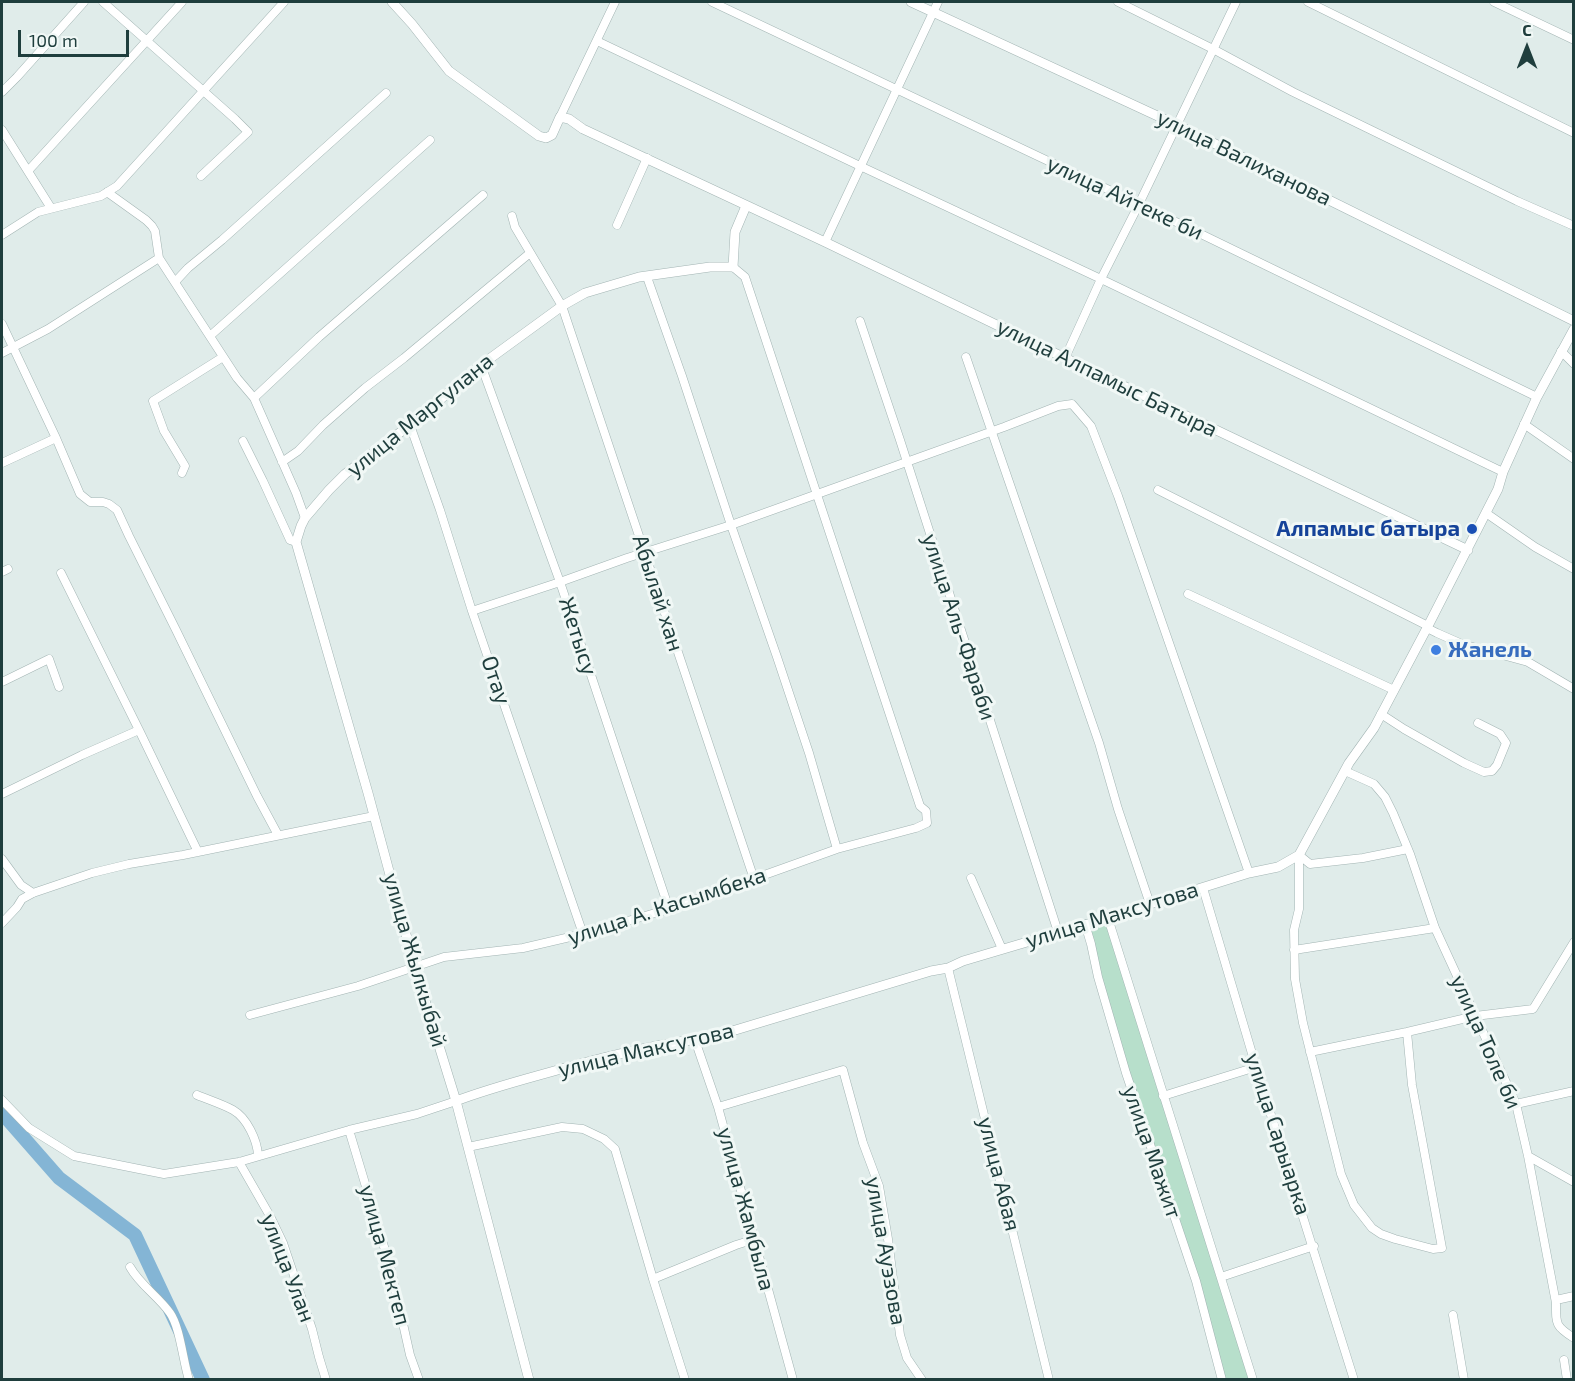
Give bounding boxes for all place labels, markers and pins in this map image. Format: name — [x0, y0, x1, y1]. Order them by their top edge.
place label: Алпамыс батыра — [1276, 516, 1460, 542]
marker: Алпамыс батыра — [1465, 522, 1479, 536]
place label: Жанель — [1448, 637, 1532, 663]
marker: Жанель — [1429, 643, 1443, 657]

